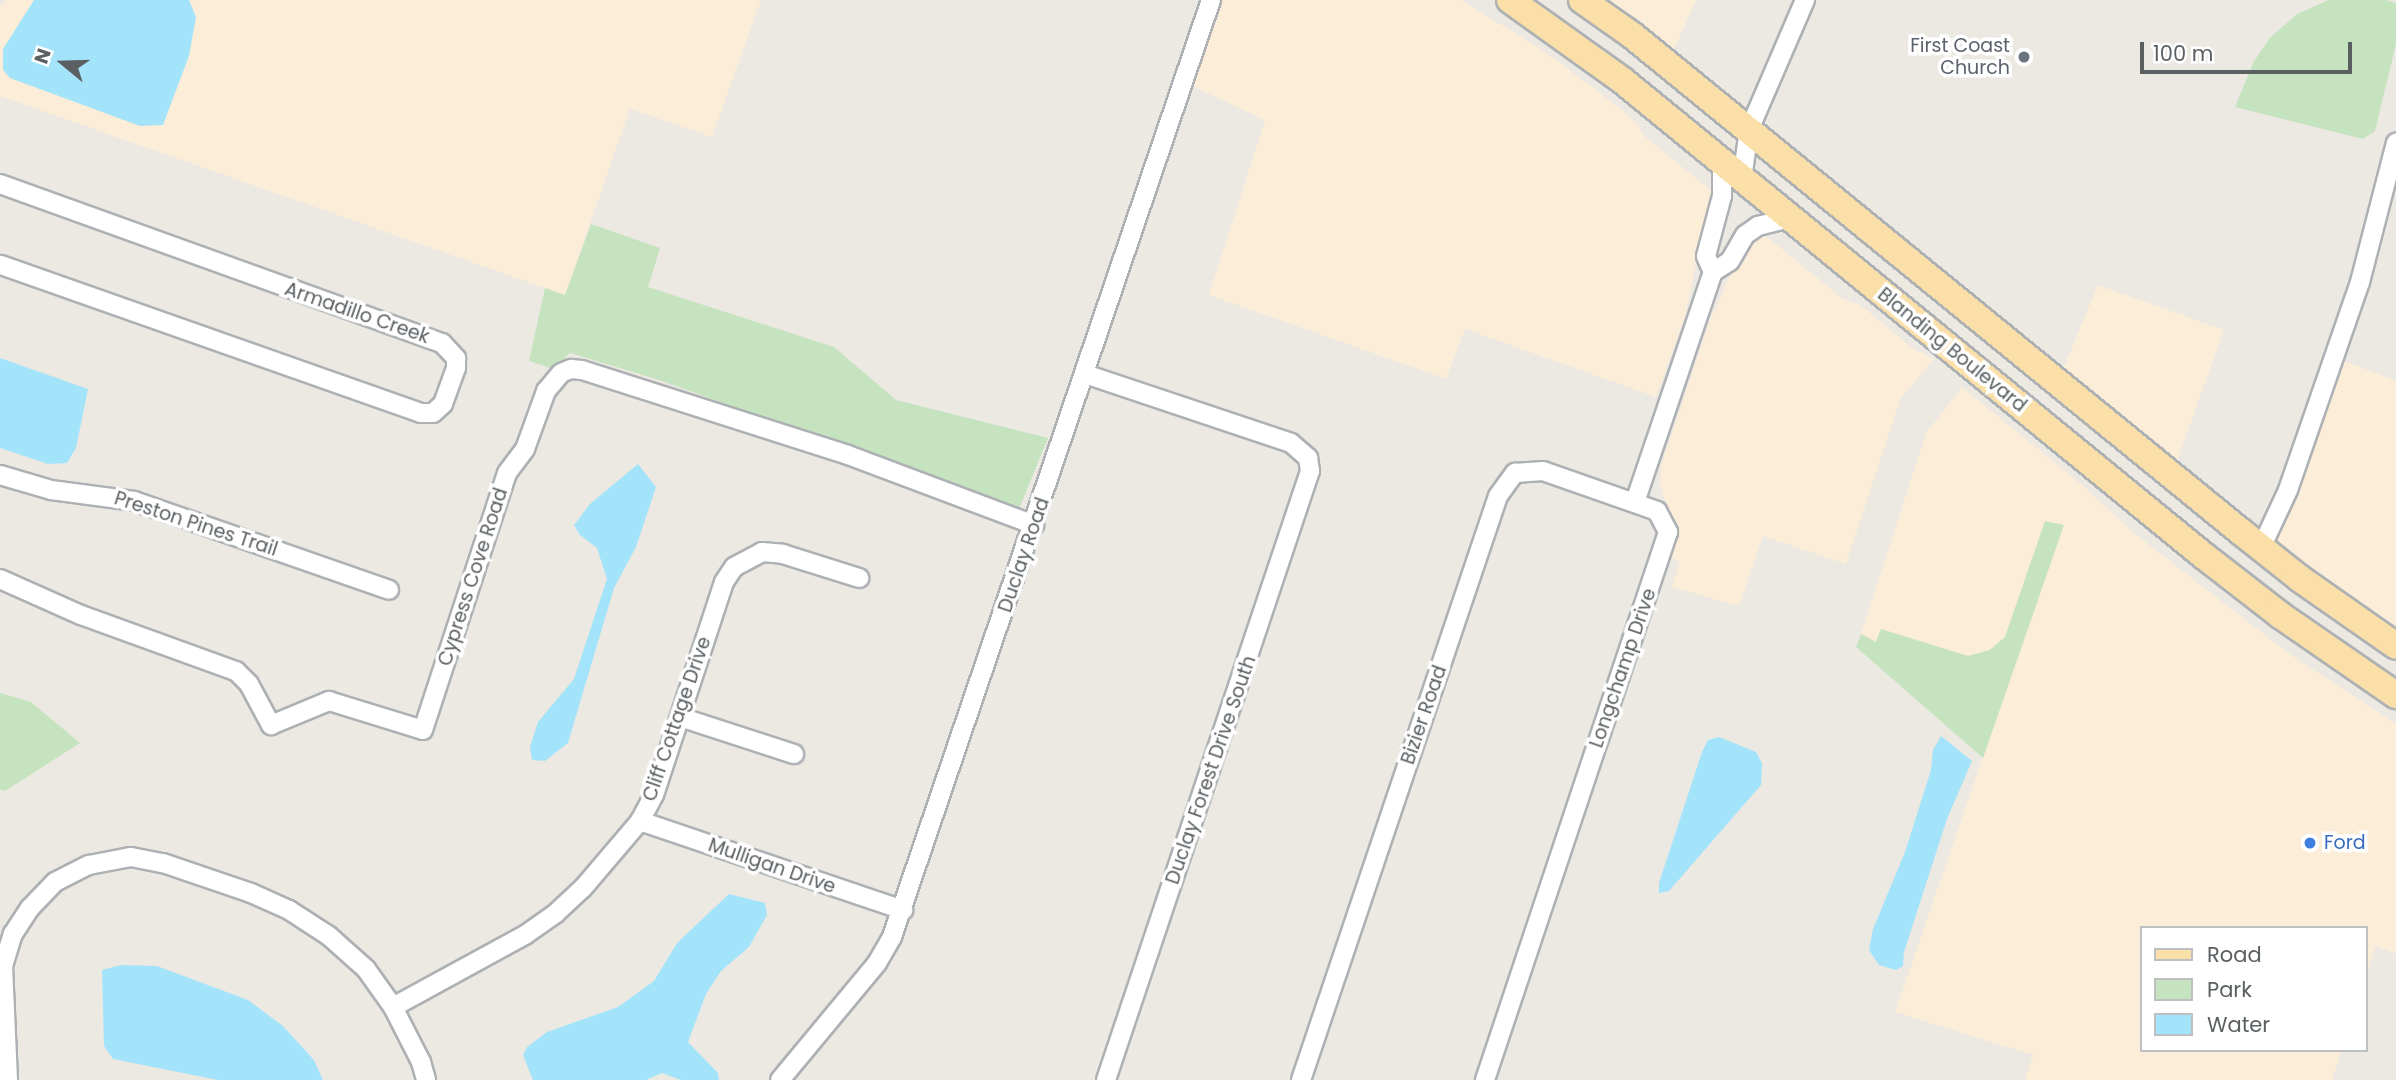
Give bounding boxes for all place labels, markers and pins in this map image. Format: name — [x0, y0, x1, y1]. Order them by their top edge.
place label: First Coast Church — [1910, 35, 2010, 79]
marker: First Coast Church — [2016, 49, 2032, 65]
place label: Ford — [2324, 832, 2366, 854]
marker: Ford — [2302, 835, 2318, 851]

